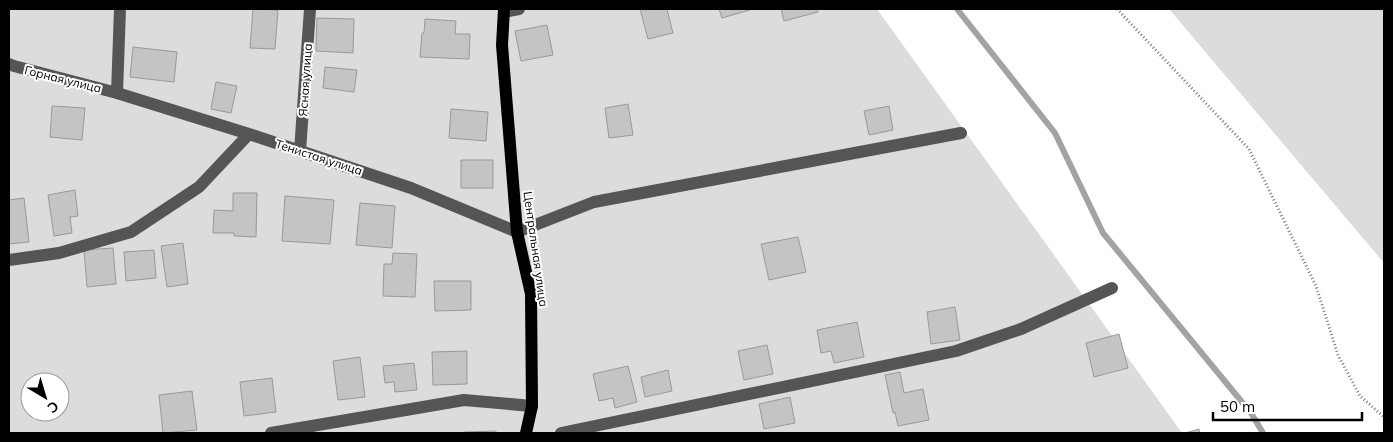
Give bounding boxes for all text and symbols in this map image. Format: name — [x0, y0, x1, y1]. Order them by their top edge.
street label: Ясная улица — [295, 43, 315, 117]
street label: Горная улица — [23, 62, 103, 96]
street label: Тенистая улица — [273, 136, 365, 178]
street label: Центральная улица — [520, 190, 552, 308]
north arrow — [20, 372, 70, 422]
scale bar — [1213, 390, 1362, 422]
text: С — [44, 397, 62, 417]
text: 50 m — [1220, 397, 1255, 416]

